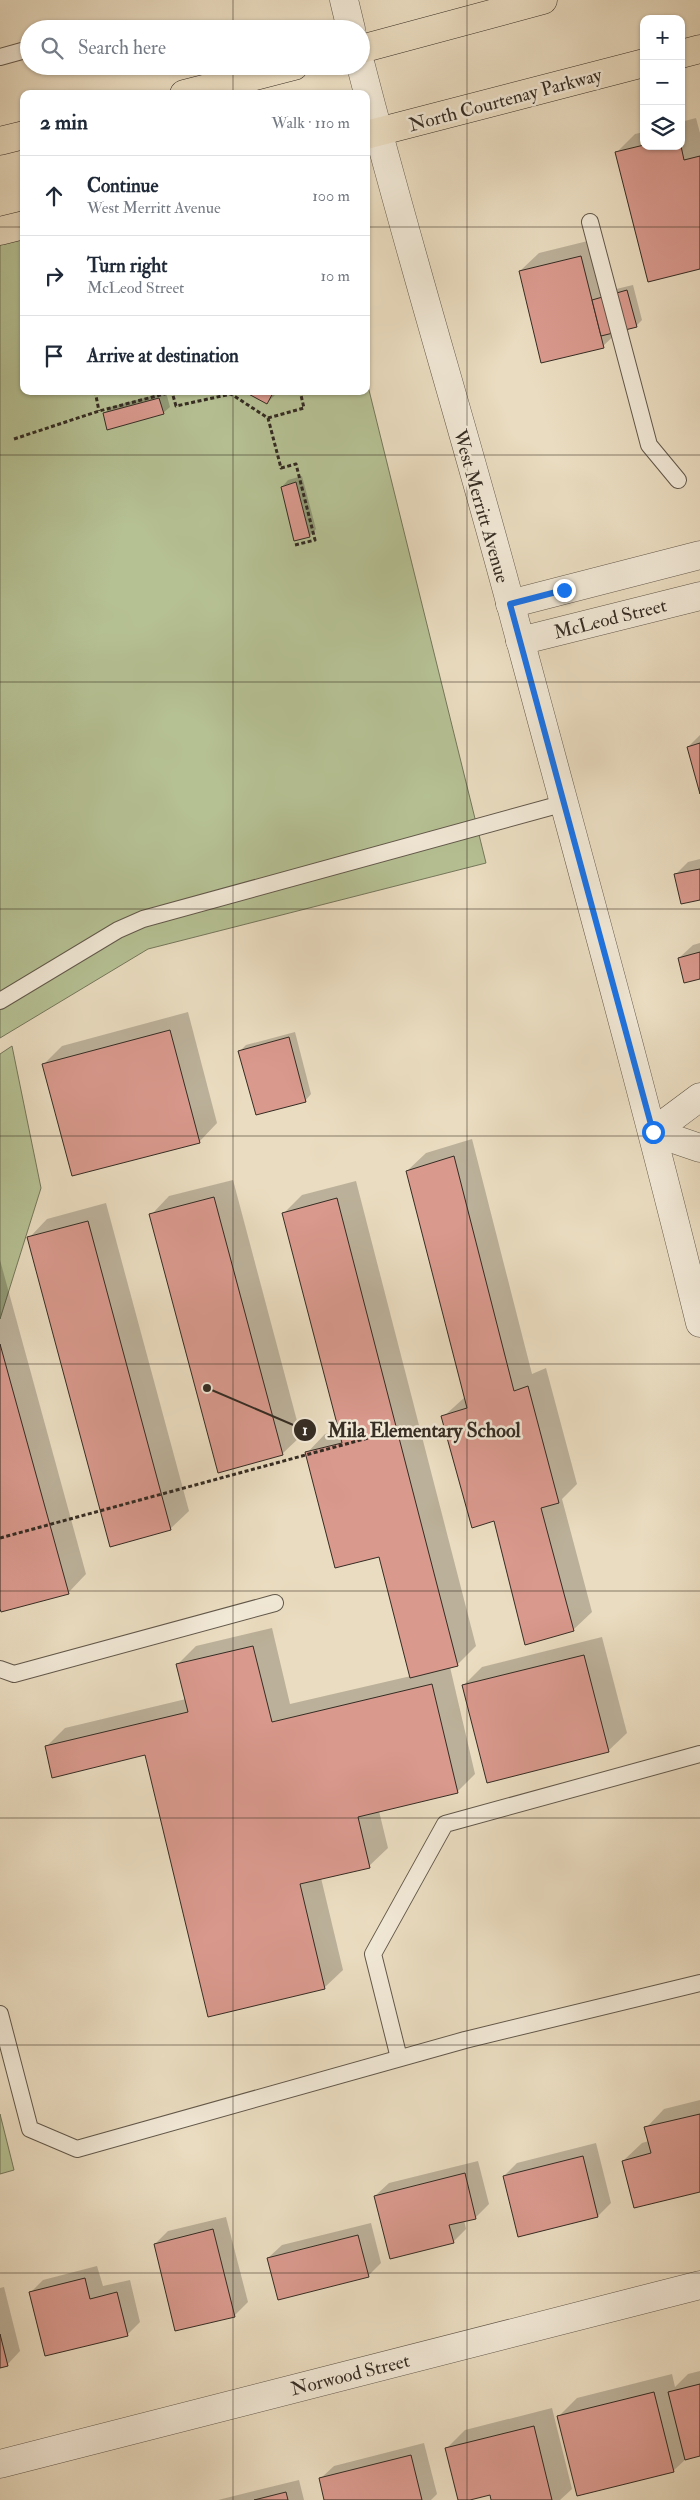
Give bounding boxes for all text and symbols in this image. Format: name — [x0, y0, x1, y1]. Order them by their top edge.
map controls — [640, 15, 685, 150]
button: + — [640, 15, 685, 60]
search box — [20, 20, 370, 75]
icon: search — [38, 34, 66, 62]
text: Search here — [78, 36, 166, 60]
button: − — [640, 60, 685, 105]
street label: North Courtenay Parkway — [406, 62, 605, 137]
button: layers — [640, 105, 685, 150]
text: 2 min — [40, 109, 88, 136]
text: Walk · 110 m — [272, 113, 350, 133]
text: Continue — [87, 174, 158, 198]
icon: ahead — [40, 182, 68, 210]
text: 100 m — [312, 186, 350, 206]
text: West Merritt Avenue — [87, 198, 221, 218]
text: Turn right — [87, 254, 167, 278]
icon: right — [40, 262, 68, 290]
text: 10 m — [320, 266, 350, 286]
text: McLeod Street — [87, 278, 184, 298]
icon: arrive — [40, 342, 68, 370]
text: Arrive at destination — [87, 344, 239, 368]
street label: West Merritt Avenue — [447, 426, 514, 586]
route end — [553, 579, 576, 602]
street label: McLeod Street — [551, 593, 669, 645]
route start — [642, 1121, 665, 1144]
callout: Mila Elementary School — [292, 1412, 531, 1447]
text: Mila Elementary School — [326, 1418, 521, 1444]
text: 1 — [302, 1421, 308, 1440]
street label: Norwood Street — [288, 2349, 412, 2401]

